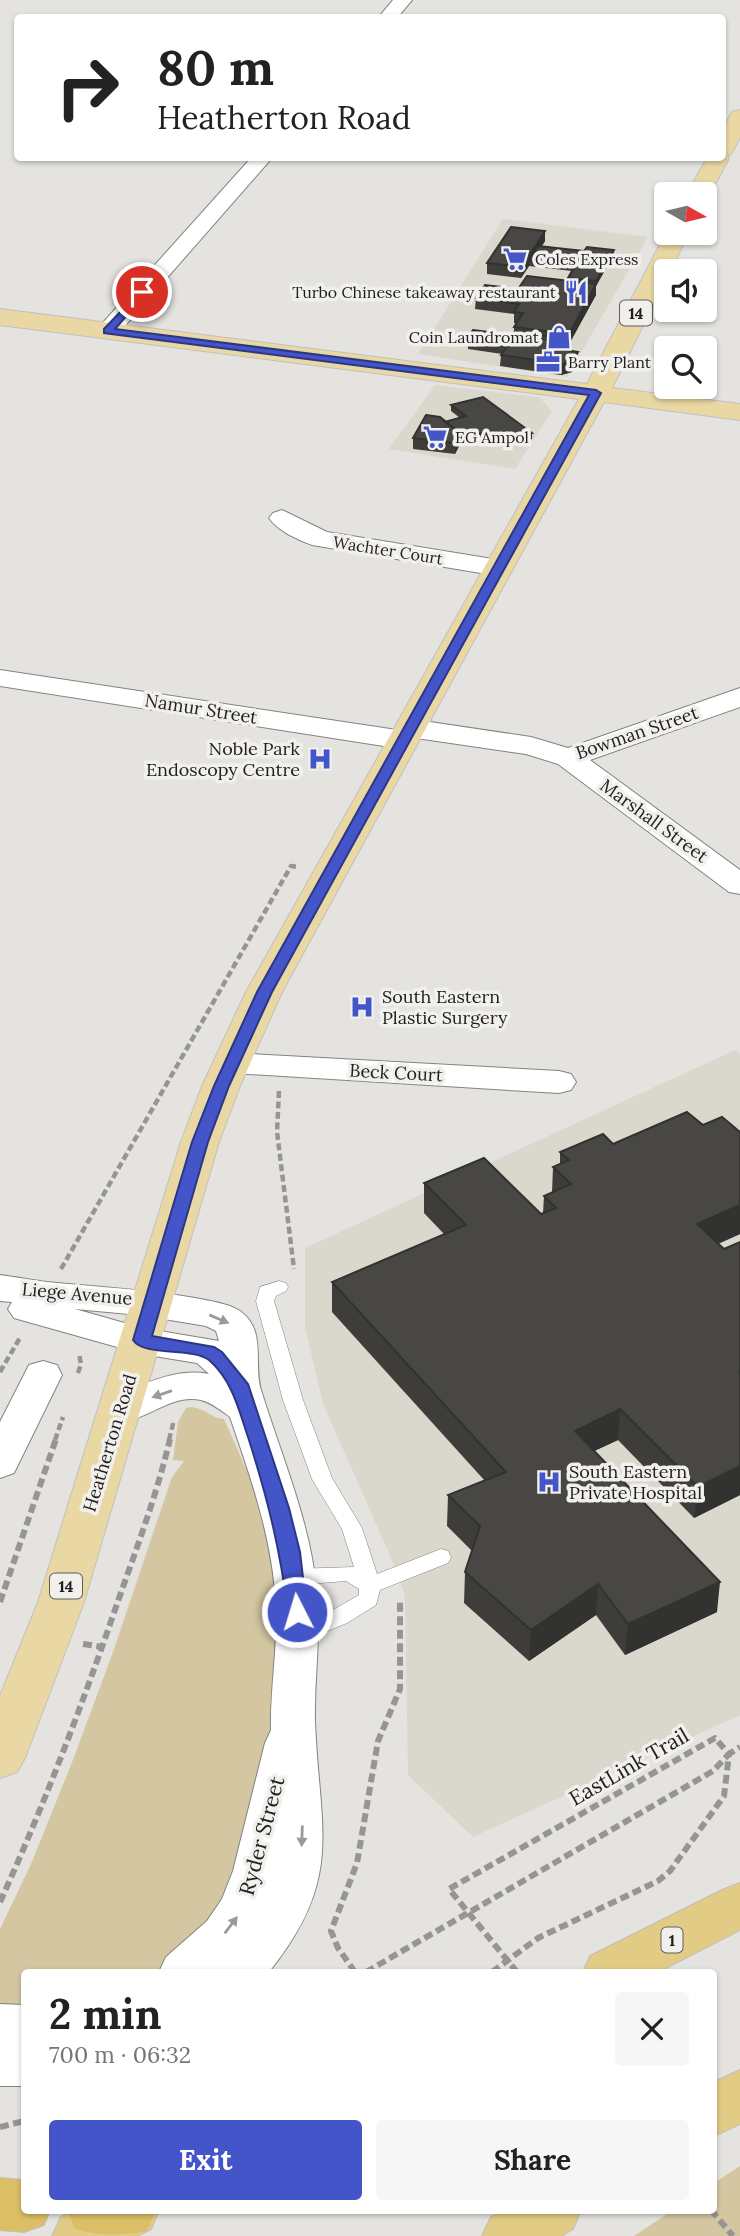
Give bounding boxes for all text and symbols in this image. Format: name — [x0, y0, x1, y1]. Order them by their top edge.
text: 80 m — [157, 36, 274, 98]
icon: right — [42, 42, 133, 133]
text: Heatherton Road — [157, 97, 411, 138]
north arrow — [654, 182, 718, 245]
map controls — [654, 182, 717, 399]
supermarket icon: Coles Express — [501, 245, 529, 273]
place label: Coles Express — [535, 249, 638, 269]
button: sound — [654, 259, 717, 322]
pin — [112, 262, 172, 322]
icon: arrive — [123, 273, 161, 311]
restaurant icon: Turbo Chinese takeaway restaurant — [562, 278, 590, 306]
place label: Turbo Chinese takeaway restaurant — [292, 282, 557, 302]
road number: 14 — [620, 300, 652, 326]
shop icon: Coin Laundromat — [545, 323, 573, 351]
place label: Coin Laundromat — [409, 327, 540, 347]
button: search — [654, 336, 717, 399]
office icon: Barry Plant — [534, 348, 562, 376]
place label: Barry Plant — [568, 352, 652, 372]
supermarket icon: EG Ampol — [421, 423, 449, 451]
place label: EG Ampol — [455, 427, 529, 447]
street label: Wachter Court — [332, 531, 445, 569]
street label: Namur Street — [143, 688, 259, 729]
street label: Bowman Street — [573, 701, 701, 764]
place label: Noble Park Endoscopy Centre — [146, 737, 300, 781]
hospital icon: Noble Park Endoscopy Centre — [306, 745, 334, 773]
street label: Marshall Street — [596, 774, 713, 867]
place label: South Eastern Plastic Surgery — [382, 985, 508, 1029]
hospital icon: South Eastern Plastic Surgery — [348, 993, 376, 1021]
street label: Beck Court — [349, 1059, 443, 1086]
street label: Liege Avenue — [21, 1277, 133, 1310]
one-way arrow — [209, 1313, 230, 1324]
street label: Heatherton Road — [78, 1371, 141, 1515]
one-way arrow — [151, 1389, 172, 1400]
place label: South Eastern Private Hospital — [569, 1460, 702, 1504]
hospital icon: South Eastern Private Hospital — [535, 1468, 563, 1496]
road number: 14 — [50, 1574, 82, 1598]
position arrow — [260, 1575, 334, 1649]
street label: EastLink Trail — [564, 1721, 693, 1812]
street label: Ryder Street — [233, 1773, 291, 1898]
one-way arrow — [296, 1825, 308, 1847]
one-way arrow — [224, 1916, 238, 1934]
road number: 1 — [662, 1928, 682, 1952]
text: 2 min — [49, 1987, 162, 2041]
button: close — [615, 1992, 689, 2066]
text: 700 m · 06:32 — [49, 2040, 191, 2069]
button: Exit — [49, 2120, 362, 2200]
button: Share — [376, 2120, 689, 2200]

